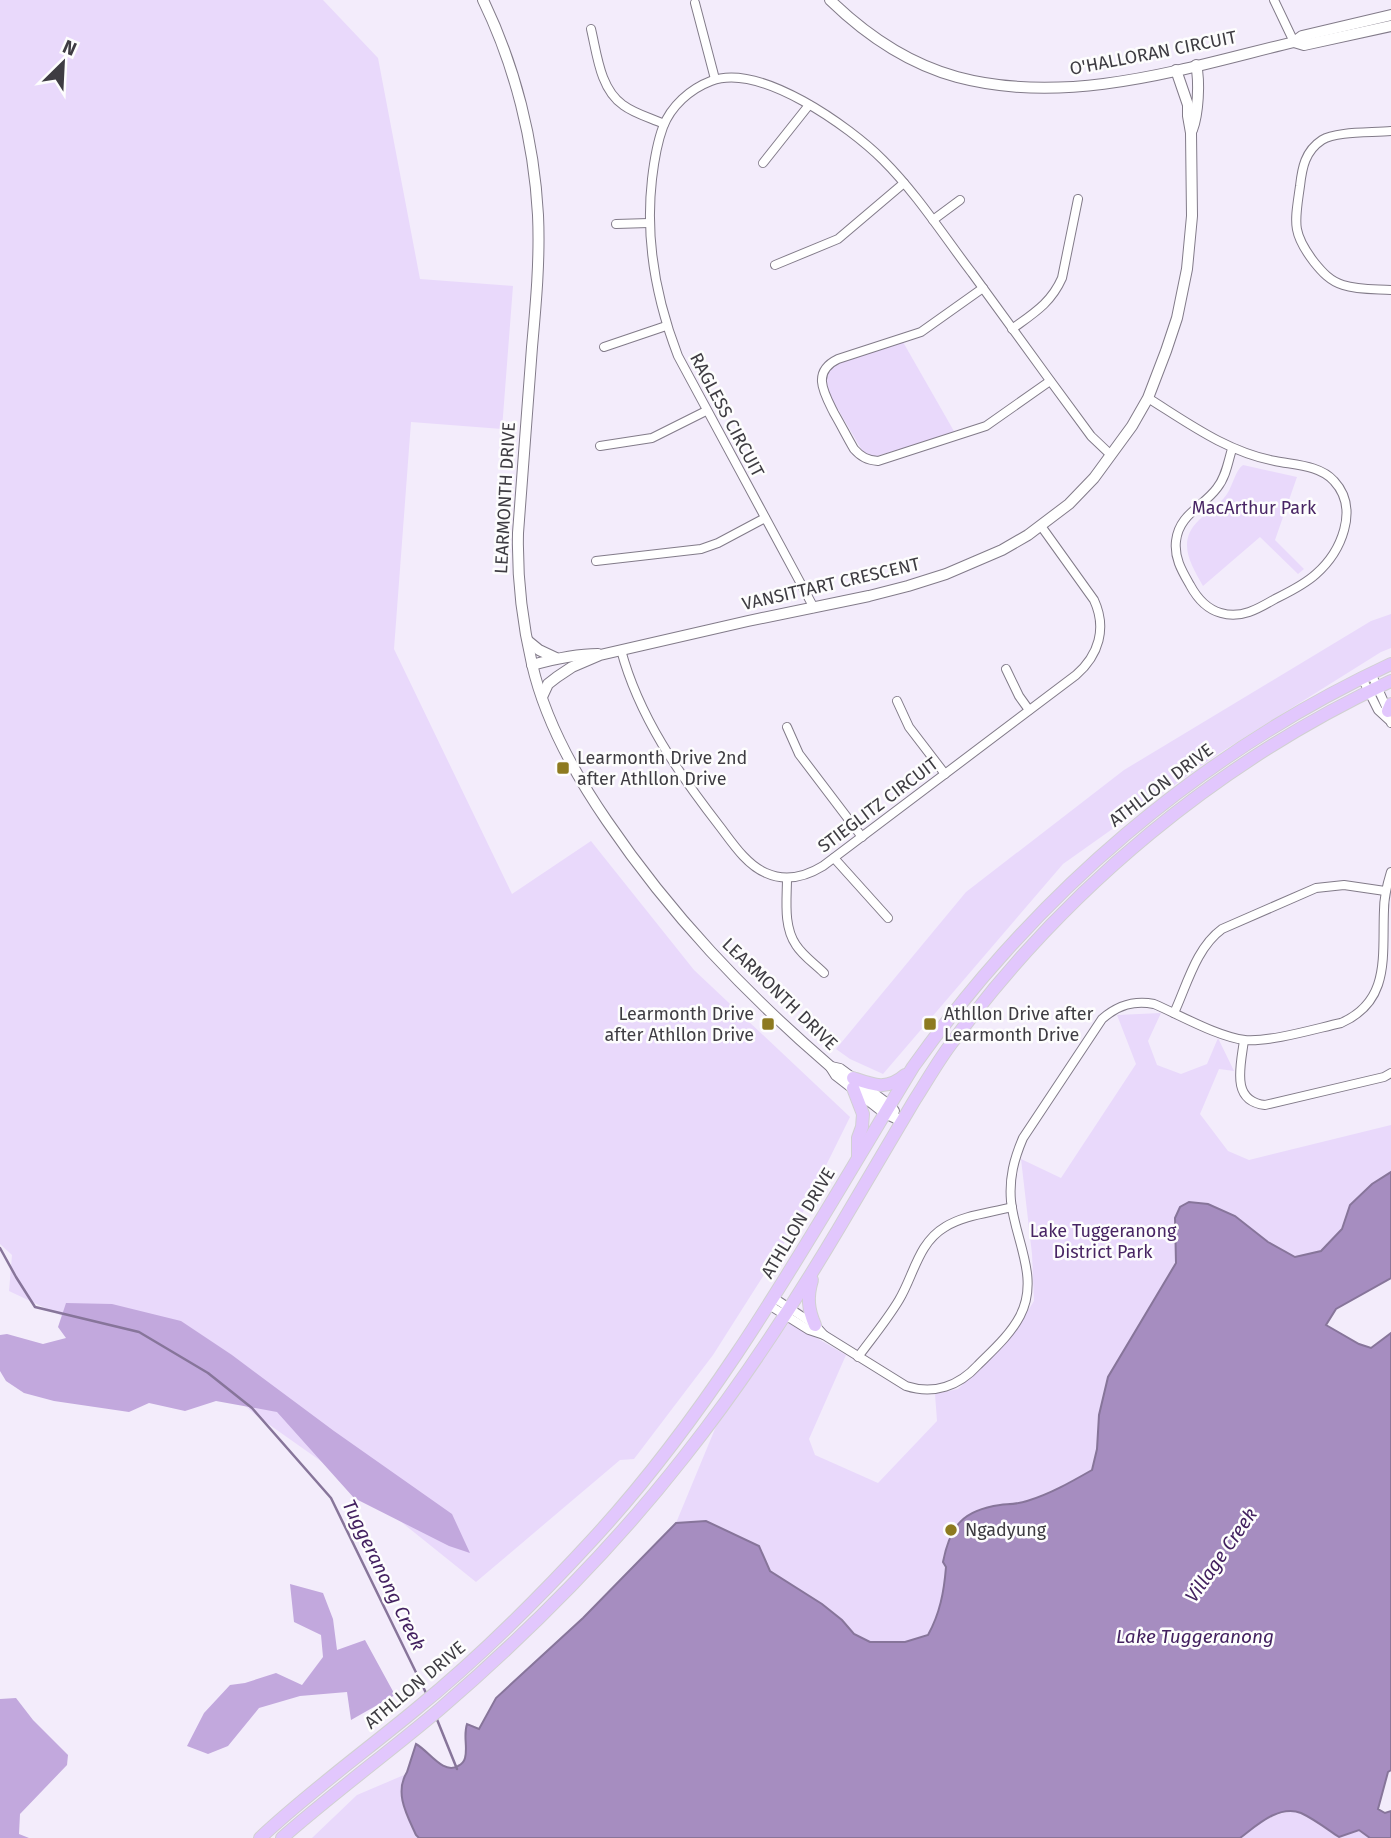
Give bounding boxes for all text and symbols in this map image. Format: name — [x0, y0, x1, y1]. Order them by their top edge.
street label: O'HALLORAN CIRCUIT — [1068, 26, 1239, 80]
north arrow — [28, 28, 98, 98]
text: N — [59, 35, 80, 61]
street label: RAGLESS CIRCUIT — [685, 349, 769, 481]
street label: LEARMONTH DRIVE — [490, 421, 520, 575]
park label: MacArthur Park — [1192, 497, 1317, 519]
street label: VANSITTART CRESCENT — [740, 553, 923, 615]
street label: ATHLLON DRIVE — [1104, 739, 1218, 831]
place label: Learmonth Drive 2nd after Athllon Drive — [577, 747, 747, 790]
street label: STIEGLITZ CIRCUIT — [814, 752, 943, 857]
marker: Learmonth Drive 2nd after Athllon Drive — [555, 760, 571, 776]
street label: LEARMONTH DRIVE — [718, 933, 842, 1055]
place label: Learmonth Drive after Athllon Drive — [605, 1003, 754, 1046]
place label: Athllon Drive after Learmonth Drive — [944, 1003, 1093, 1046]
marker: Learmonth Drive after Athllon Drive — [760, 1016, 776, 1032]
marker: Athllon Drive after Learmonth Drive — [922, 1016, 938, 1032]
street label: ATHLLON DRIVE — [756, 1164, 840, 1282]
park label: Lake Tuggeranong District Park — [1030, 1220, 1177, 1263]
water label: Tuggeranong Creek — [337, 1496, 431, 1654]
water label: Village Creek — [1180, 1503, 1262, 1607]
place label: Ngadyung — [965, 1519, 1047, 1541]
marker: Ngadyung — [943, 1522, 959, 1538]
water label: Lake Tuggeranong — [1116, 1625, 1274, 1648]
street label: ATHLLON DRIVE — [360, 1636, 470, 1734]

